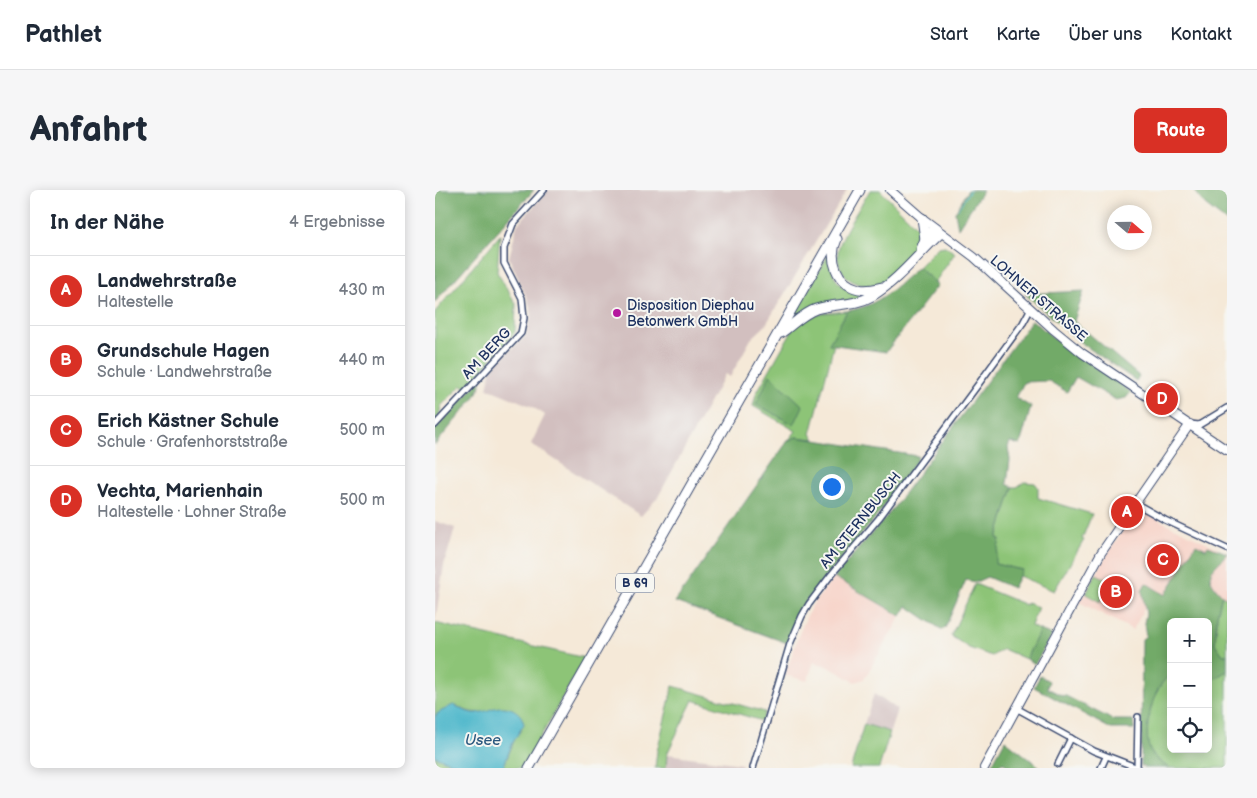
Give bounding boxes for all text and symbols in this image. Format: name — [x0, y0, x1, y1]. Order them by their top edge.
text: Pathlet — [25, 20, 102, 49]
text: Start — [930, 24, 968, 45]
text: Karte — [996, 24, 1040, 45]
text: Über uns — [1068, 24, 1142, 45]
text: Kontakt — [1170, 24, 1232, 45]
button: Route — [1134, 108, 1227, 153]
text: Anfahrt — [30, 109, 148, 152]
north arrow — [1107, 205, 1152, 250]
text: In der Nähe — [50, 210, 164, 235]
text: 4 Ergebnisse — [289, 213, 385, 232]
street label: LOHNER STRASSE — [987, 252, 1091, 345]
text: Landwehrstraße — [97, 270, 237, 293]
text: A — [61, 281, 71, 300]
text: 430 m — [338, 281, 385, 300]
text: Haltestelle — [97, 293, 174, 312]
place label: Disposition Diephau Betonwerk GmbH — [627, 297, 754, 330]
marker: Disposition Diephau Betonwerk GmbH — [611, 307, 623, 319]
street label: AM BERG — [458, 324, 515, 382]
text: Grundschule Hagen — [97, 340, 270, 363]
text: B — [60, 351, 72, 370]
text: 440 m — [339, 351, 385, 370]
text: Schule · Landwehrstraße — [97, 363, 272, 382]
pin: D — [1146, 380, 1178, 418]
text: Erich Kästner Schule — [97, 410, 279, 433]
text: C — [60, 421, 72, 440]
text: 500 m — [339, 421, 385, 440]
text: Schule · Grafenhorststraße — [97, 433, 288, 452]
street label: AM STERNBUSCH — [816, 469, 904, 572]
your location — [819, 474, 845, 500]
text: Vechta, Marienhain — [97, 480, 263, 503]
text: D — [60, 491, 72, 510]
text: 500 m — [339, 491, 385, 510]
pin: A — [1111, 493, 1143, 531]
text: Haltestelle · Lohner Straße — [97, 503, 287, 522]
pin: C — [1147, 541, 1179, 579]
road number: B 69 — [616, 573, 654, 592]
pin: B — [1100, 573, 1132, 611]
map controls — [1167, 618, 1212, 753]
button: + — [1167, 618, 1212, 663]
button: − — [1167, 663, 1212, 708]
button: locate — [1167, 708, 1212, 753]
water label: Usee — [465, 731, 501, 750]

